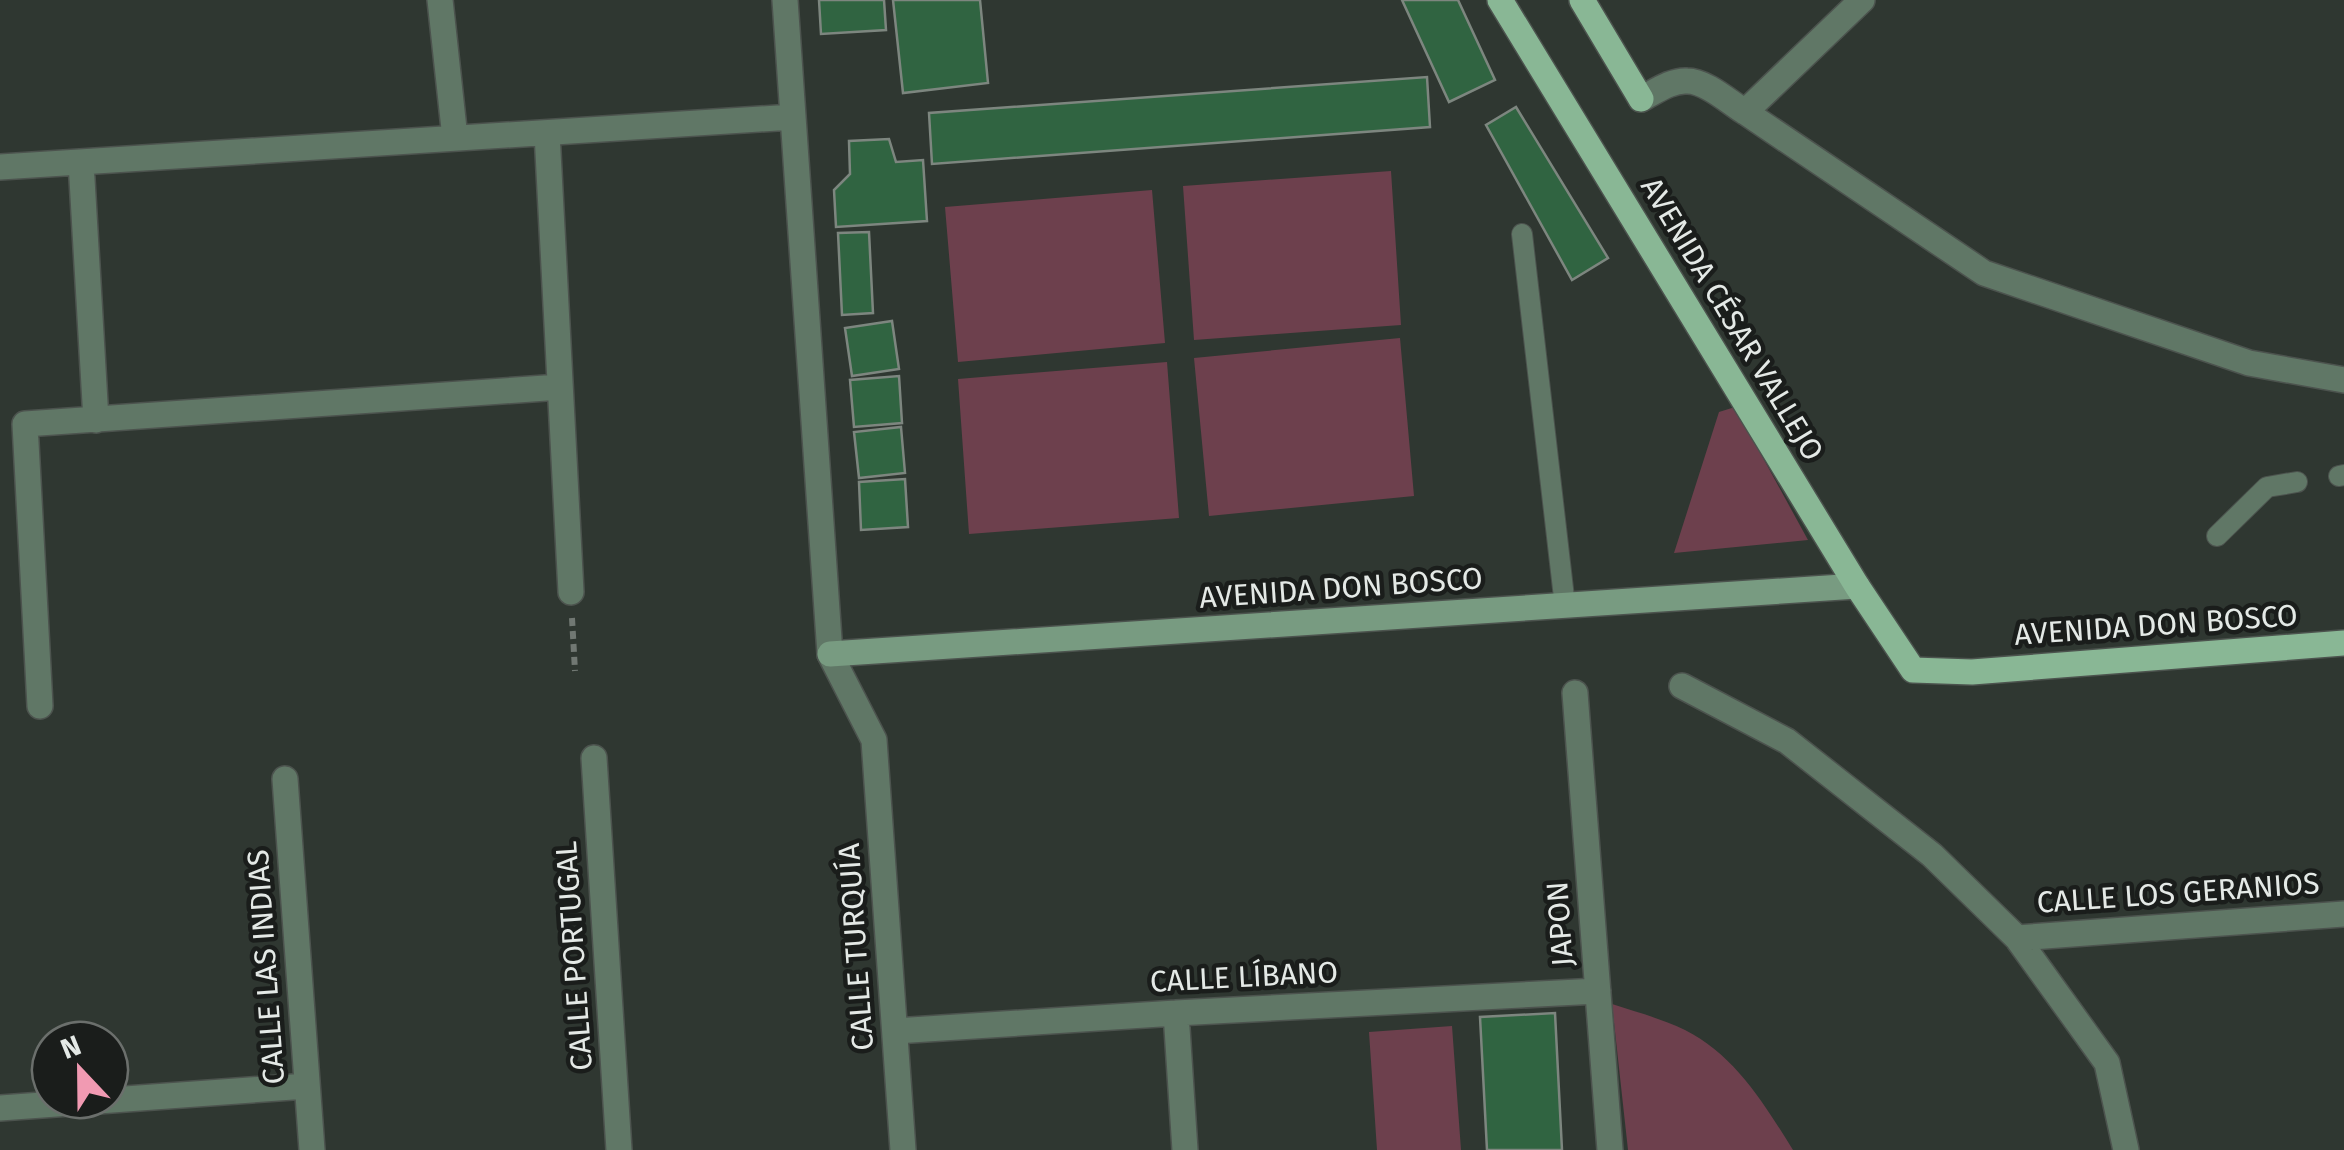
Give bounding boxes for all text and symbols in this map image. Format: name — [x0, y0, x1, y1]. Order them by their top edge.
street label: AVENIDA CÉSAR VALLEJO — [1633, 171, 1831, 467]
street label: AVENIDA DON BOSCO — [1198, 560, 1484, 616]
street label: AVENIDA DON BOSCO — [2013, 597, 2299, 653]
street label: CALLE PORTUGAL — [548, 840, 600, 1072]
street label: CALLE TURQUÍA — [831, 841, 881, 1052]
street label: CALLE LAS INDIAS — [240, 848, 292, 1086]
street label: CALLE LOS GERANIOS — [2035, 865, 2321, 921]
street label: JAPON — [1539, 880, 1581, 968]
street label: CALLE LÍBANO — [1149, 954, 1339, 1000]
north arrow — [30, 1020, 130, 1120]
text: N — [56, 1029, 86, 1066]

